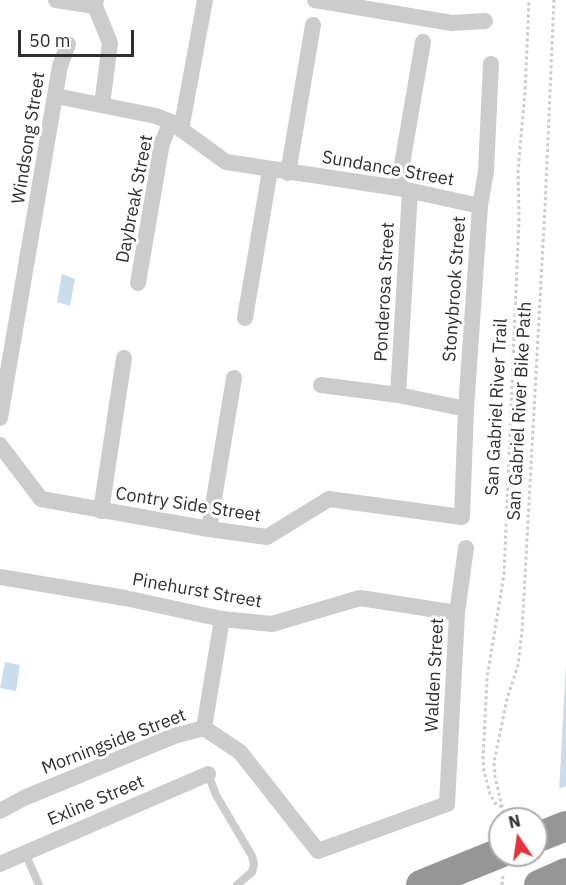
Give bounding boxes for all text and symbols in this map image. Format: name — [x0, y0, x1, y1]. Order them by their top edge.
scale bar — [21, 18, 136, 56]
text: 50 m — [29, 29, 71, 52]
street label: Windsong Street — [8, 70, 50, 206]
street label: Daybreak Street — [112, 133, 158, 265]
street label: Sundance Street — [320, 147, 456, 191]
street label: Stonybrook Street — [439, 215, 471, 363]
street label: Ponderosa Street — [371, 222, 399, 362]
street label: San Gabriel River Bike Path — [503, 301, 537, 521]
street label: San Gabriel River Trail — [482, 318, 512, 496]
street label: Contry Side Street — [114, 483, 262, 527]
street label: Pinehurst Street — [131, 569, 263, 613]
street label: Walden Street — [421, 617, 449, 733]
street label: Morningside Street — [39, 705, 189, 779]
street label: Exline Street — [44, 771, 148, 831]
north arrow — [488, 807, 548, 867]
text: N — [507, 810, 522, 832]

